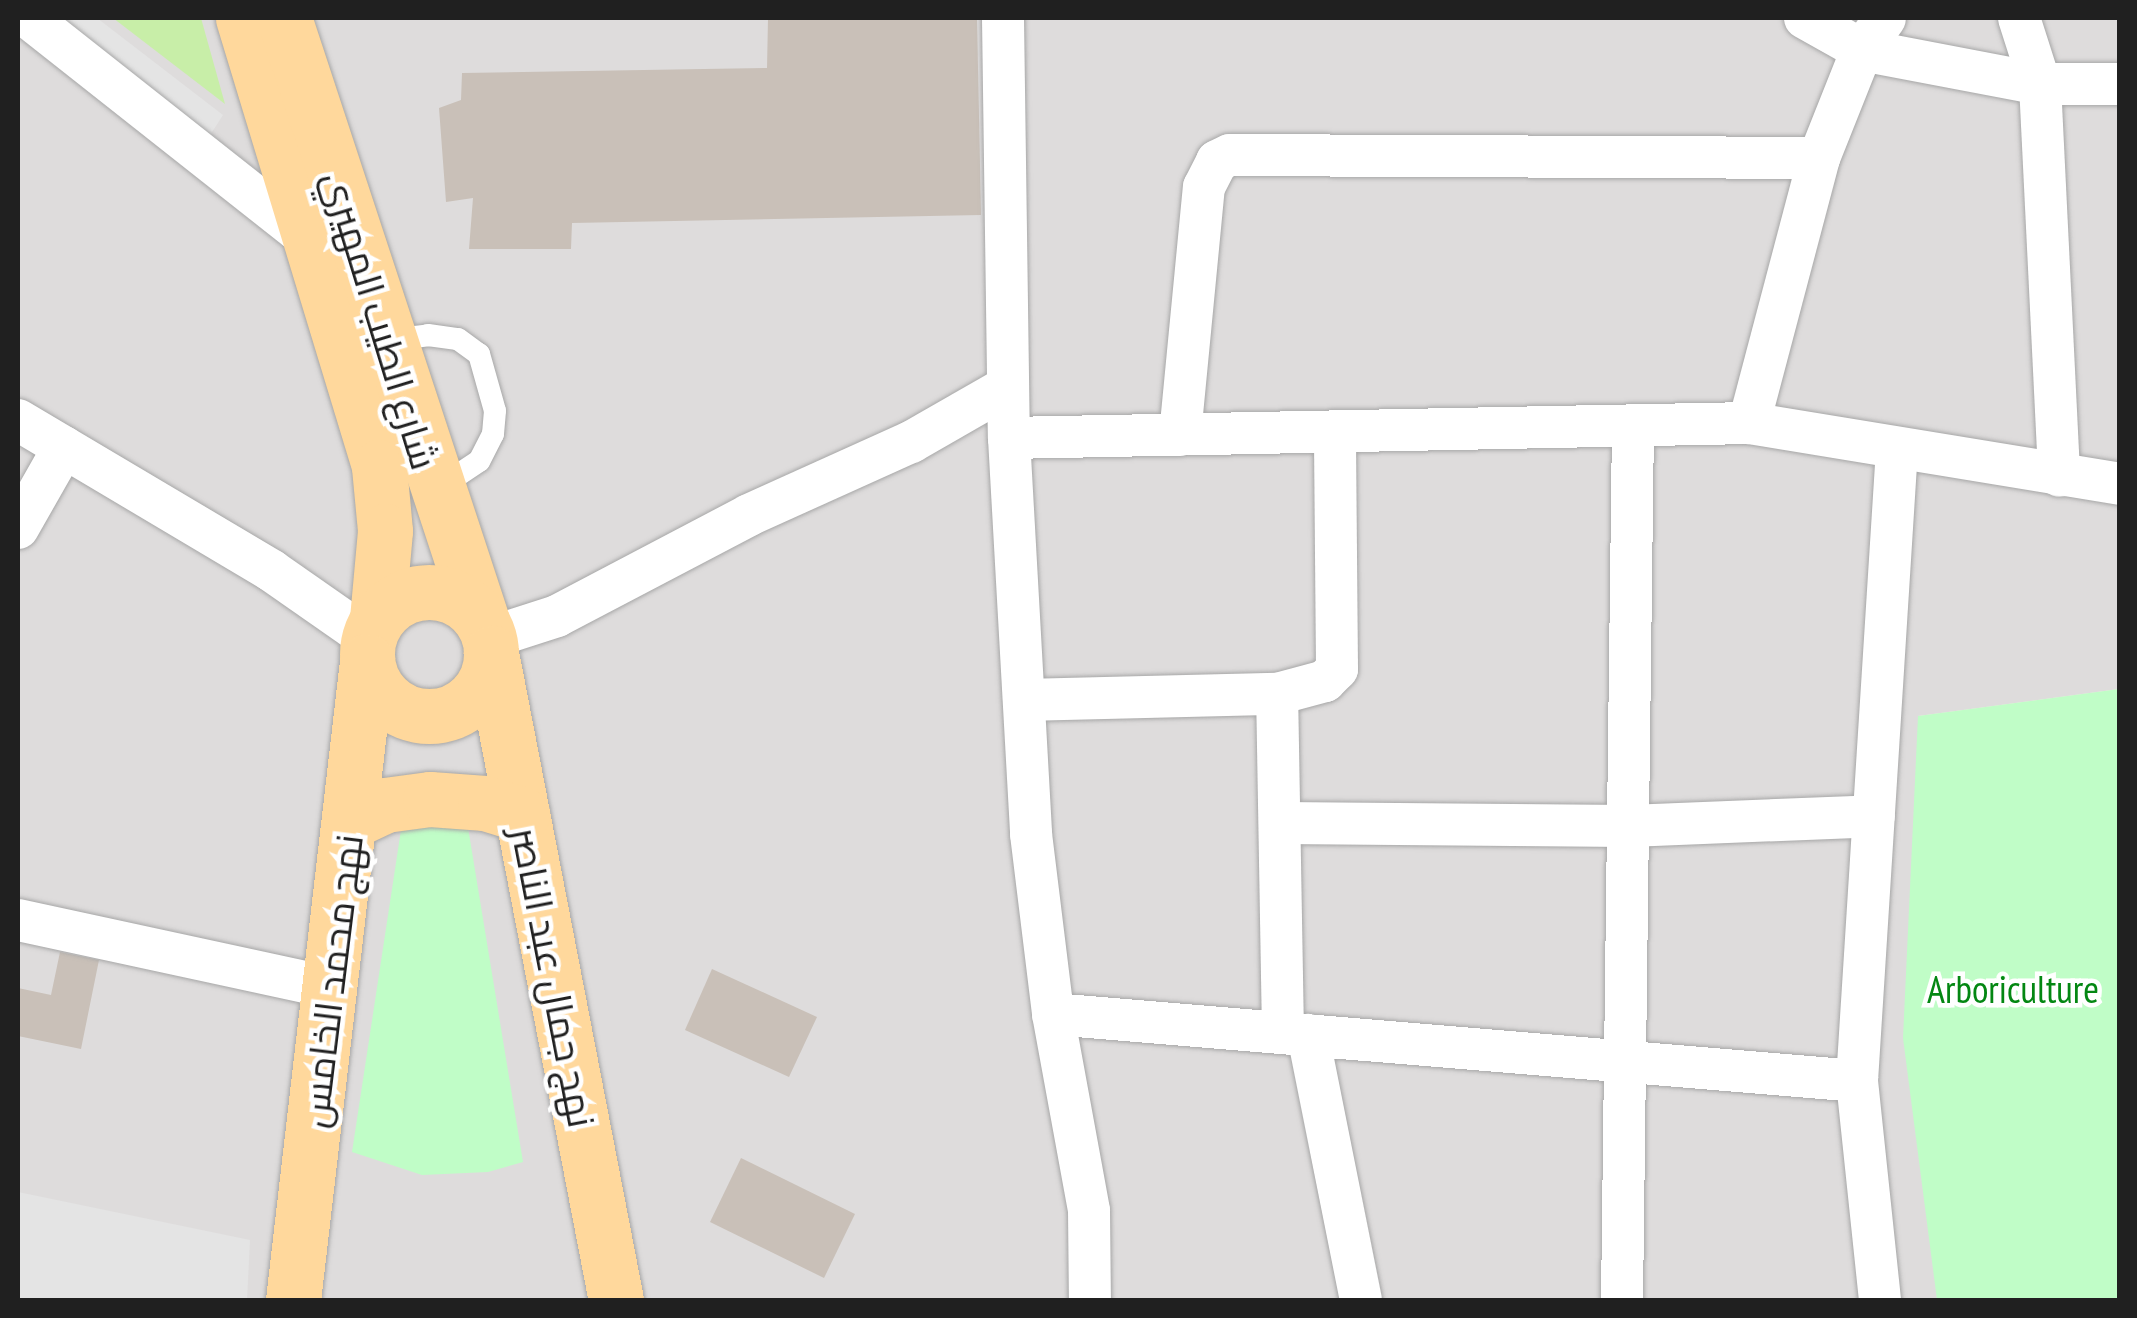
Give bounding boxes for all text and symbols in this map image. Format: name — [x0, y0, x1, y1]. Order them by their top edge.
street label: شارع الطيب المهيري — [314, 166, 448, 474]
street label: نهج جمال عبد الناصر — [503, 823, 605, 1131]
street label: نهج محمد الخامس — [290, 832, 372, 1130]
park label: Arboriculture — [1927, 966, 2099, 1012]

